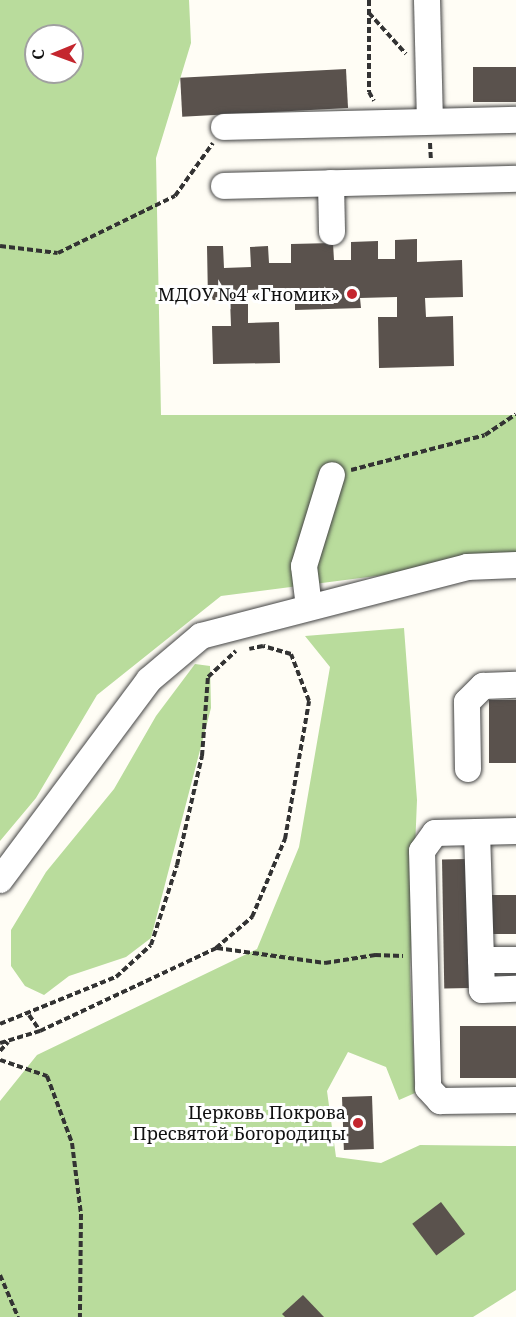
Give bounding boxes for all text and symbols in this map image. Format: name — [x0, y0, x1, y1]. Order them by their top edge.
north arrow — [24, 24, 84, 84]
text: С — [27, 49, 49, 60]
place label: МДОУ №4 «Гномик» — [158, 283, 340, 305]
marker: МДОУ №4 «Гномик» — [345, 287, 359, 301]
place label: Церковь Покрова Пресвятой Богородицы — [132, 1102, 346, 1144]
marker: Церковь Покрова Пресвятой Богородицы — [351, 1116, 365, 1130]

